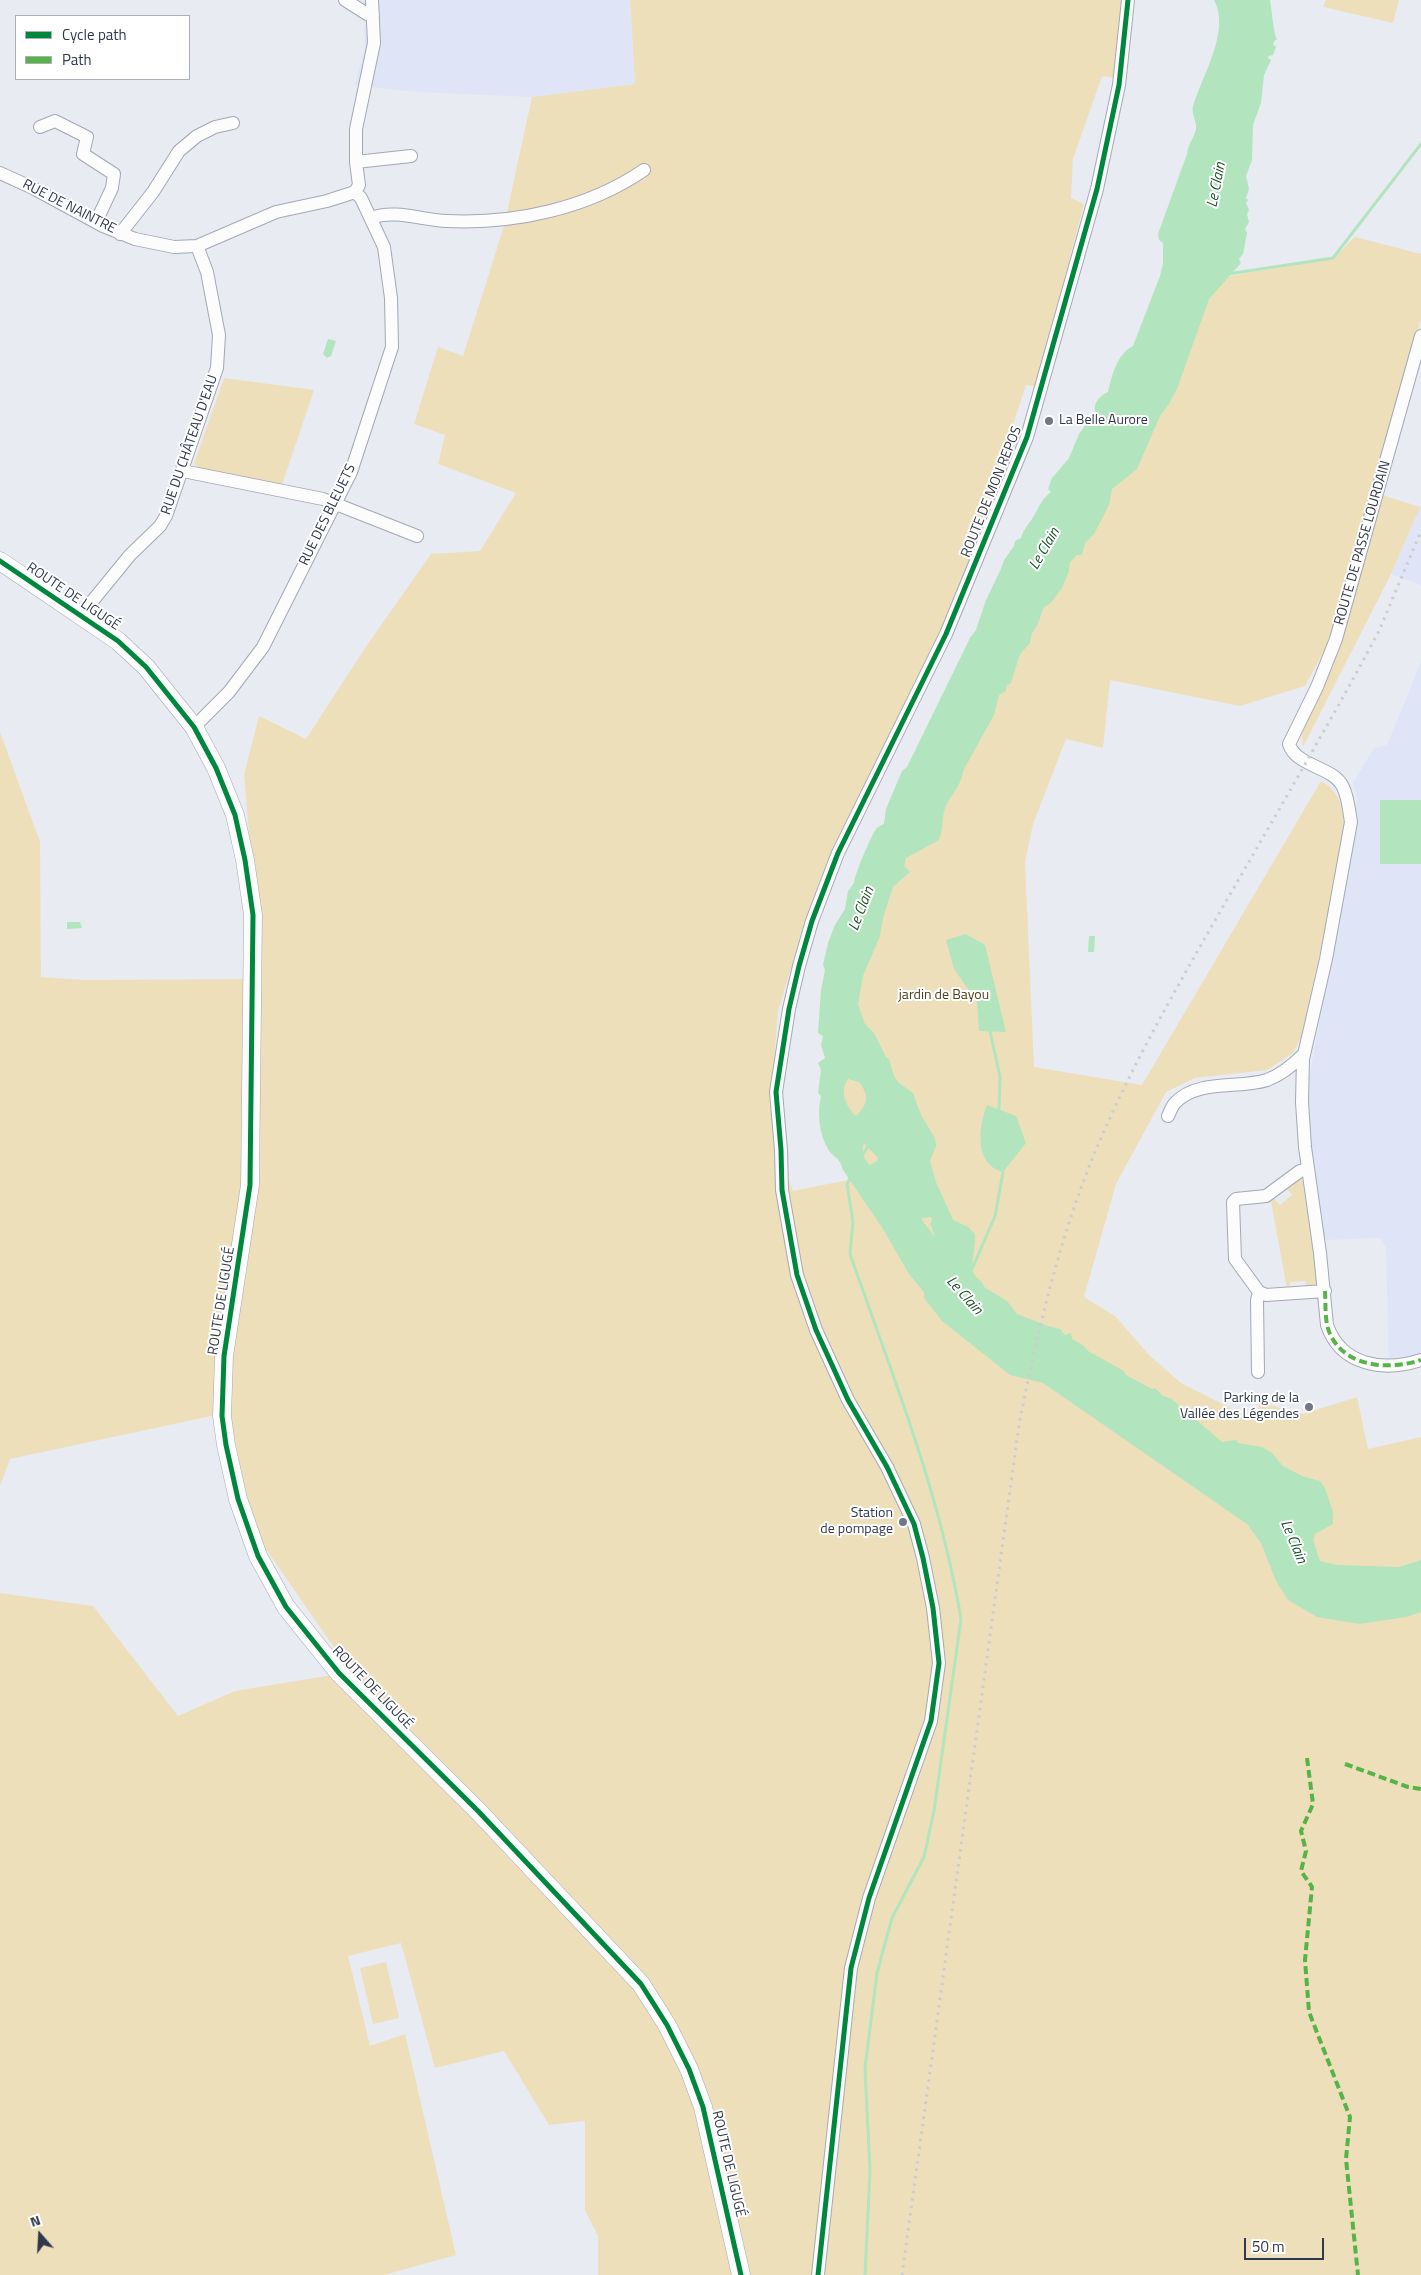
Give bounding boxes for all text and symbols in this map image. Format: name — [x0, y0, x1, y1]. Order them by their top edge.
legend — [15, 15, 190, 80]
text: Cycle path — [62, 23, 127, 46]
text: Path — [62, 48, 92, 71]
water label: Le Clain — [1204, 161, 1230, 209]
street label: RUE DE NAINTRE — [19, 176, 119, 238]
street label: RUE DU CHÂTEAU D'EAU — [158, 373, 222, 517]
place label: La Belle Aurore — [1059, 413, 1148, 429]
marker: La Belle Aurore — [1043, 415, 1055, 427]
street label: ROUTE DE MON REPOS — [958, 424, 1026, 560]
street label: ROUTE DE PASSE LOURDAIN — [1331, 459, 1395, 627]
street label: RUE DES BLEUETS — [296, 462, 360, 568]
water label: Le Clain — [1026, 525, 1064, 573]
street label: ROUTE DE LIGUGÉ — [23, 560, 123, 634]
water label: Le Clain — [845, 885, 879, 933]
park label: jardin de Bayou — [899, 988, 989, 1004]
street label: ROUTE DE LIGUGÉ — [205, 1246, 239, 1356]
water label: Le Clain — [942, 1273, 986, 1319]
place label: Parking de la Vallée des Légendes — [1180, 1391, 1299, 1424]
marker: Parking de la Vallée des Légendes — [1303, 1401, 1315, 1413]
place label: Station de pompage — [820, 1506, 893, 1538]
marker: Station de pompage — [897, 1516, 909, 1528]
water label: Le Clain — [1276, 1518, 1310, 1566]
street label: ROUTE DE LIGUGÉ — [328, 1643, 416, 1733]
street label: ROUTE DE LIGUGÉ — [708, 2109, 748, 2219]
text: N — [27, 2209, 43, 2232]
north arrow — [15, 2210, 65, 2260]
scale bar — [1246, 2228, 1326, 2260]
text: 50 m — [1252, 2235, 1285, 2258]

